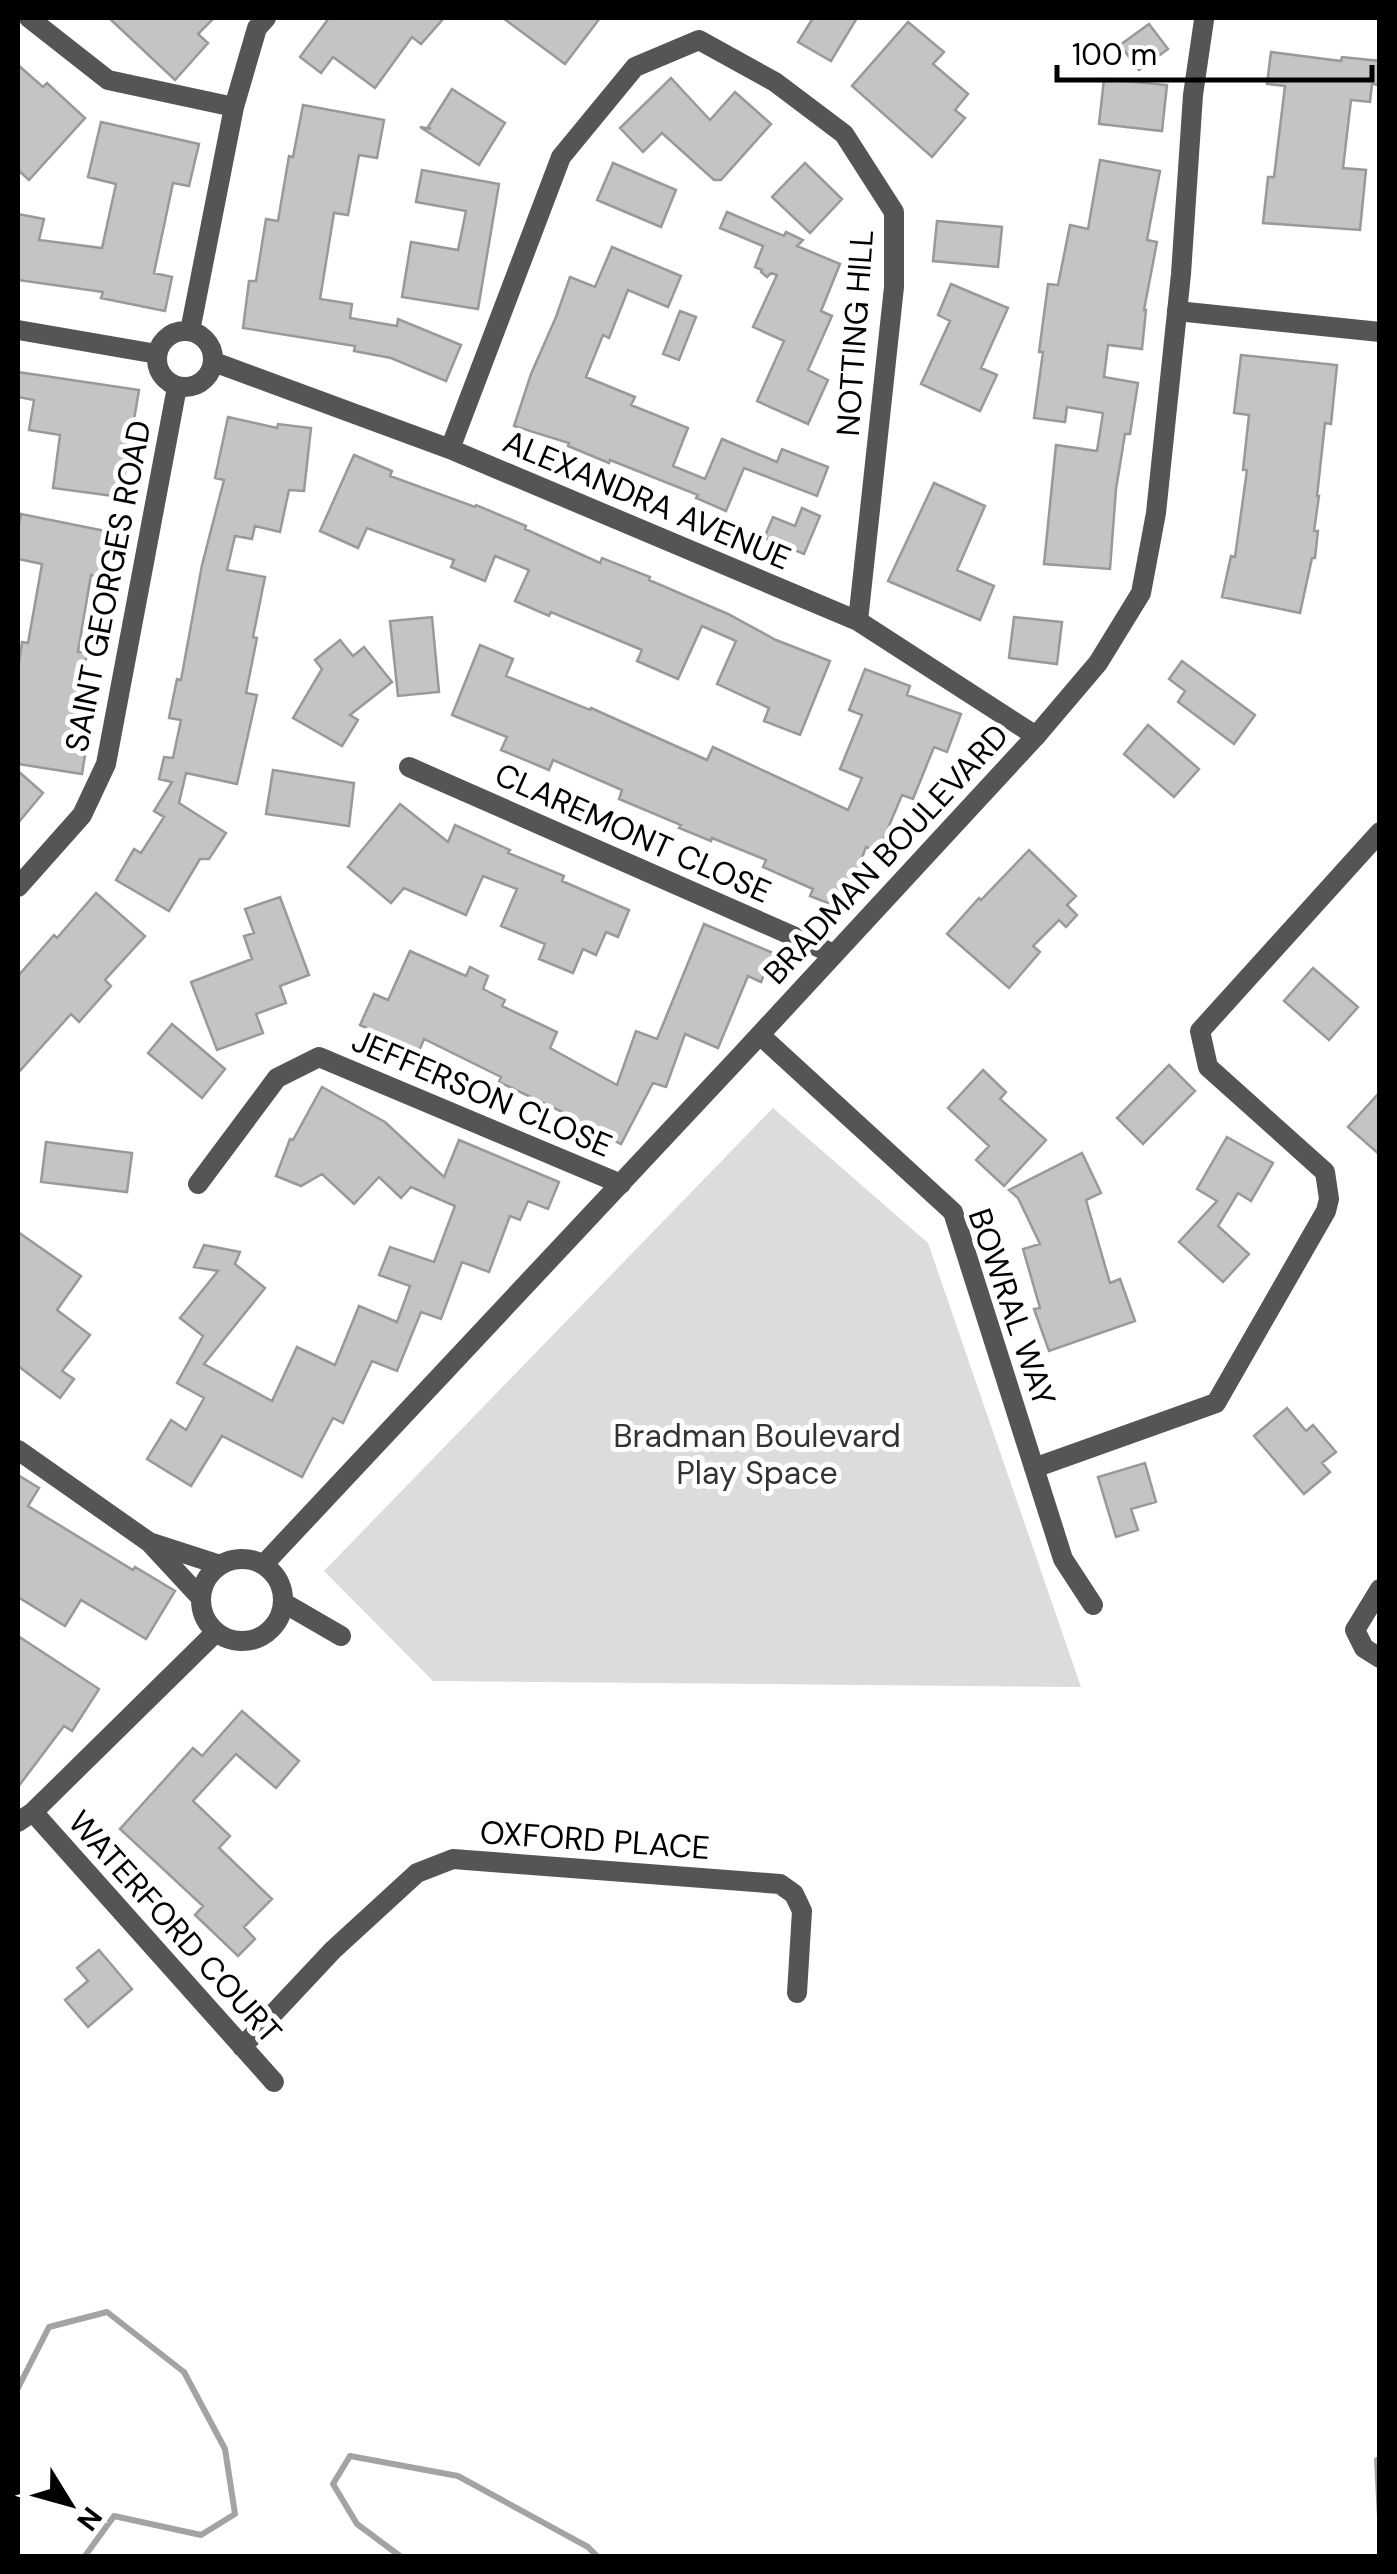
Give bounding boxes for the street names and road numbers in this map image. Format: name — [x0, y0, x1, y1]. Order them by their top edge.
street label: NOTTING HILL — [827, 228, 883, 438]
street label: SAINT GEORGES ROAD — [55, 417, 161, 755]
street label: ALEXANDRA AVENUE — [497, 420, 797, 580]
street label: BRADMAN BOULEVARD — [754, 715, 1018, 993]
street label: CLAREMONT CLOSE — [489, 753, 777, 913]
street label: JEFFERSON CLOSE — [346, 1019, 618, 1167]
street label: BOWRAL WAY — [959, 1203, 1065, 1411]
street label: WATERFORD COURT — [59, 1802, 291, 2052]
street label: OXFORD PLACE — [479, 1811, 711, 1869]

